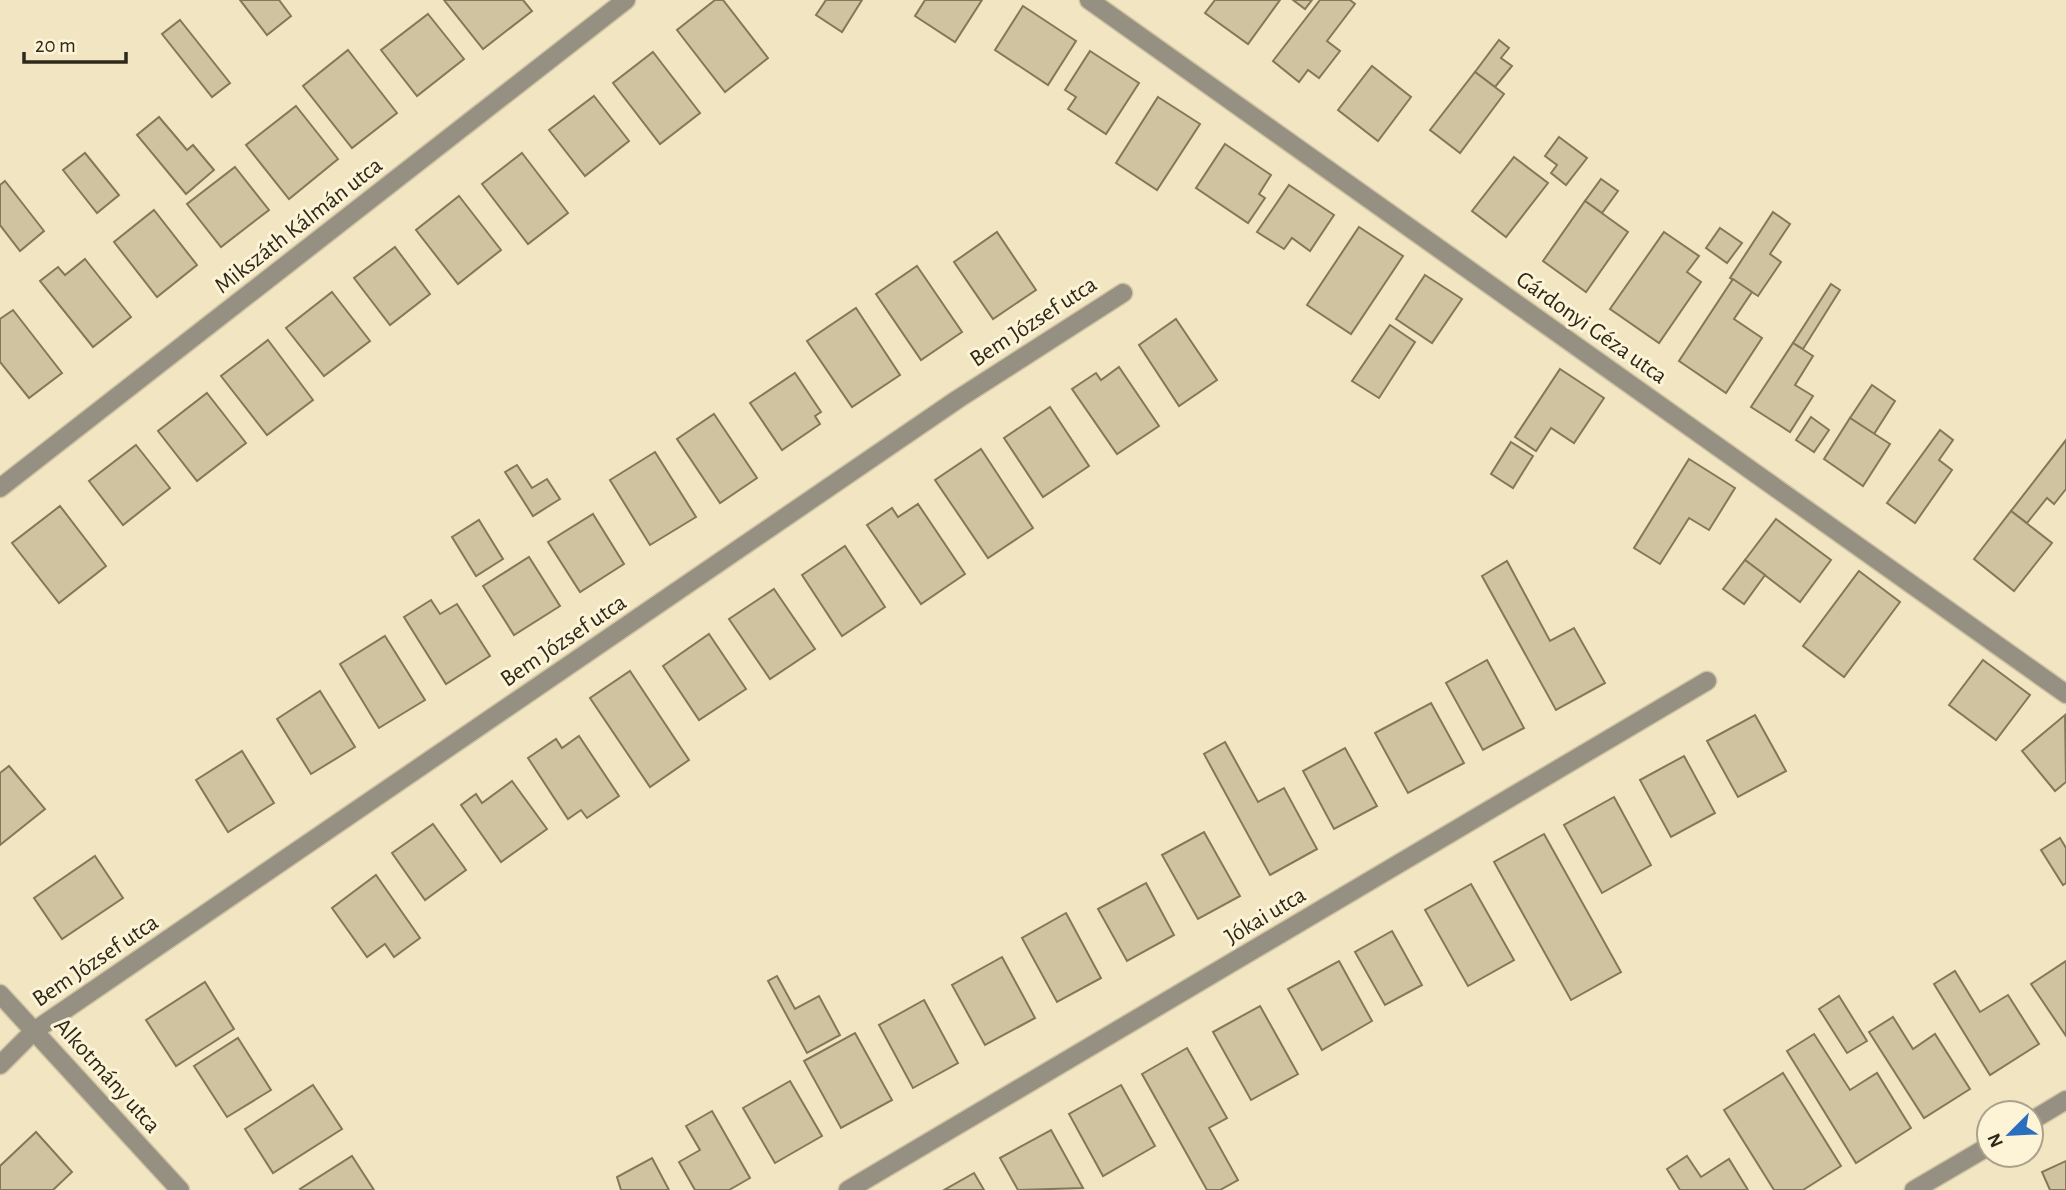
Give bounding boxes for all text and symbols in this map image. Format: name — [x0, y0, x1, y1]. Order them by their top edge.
scale bar — [24, 21, 126, 65]
text: 20 m — [35, 35, 76, 56]
street label: Mikszáth Kálmán utca — [210, 153, 387, 299]
street label: Gárdonyi Géza utca — [1512, 267, 1671, 389]
street label: Bem József utca — [966, 272, 1101, 372]
street label: Bem József utca — [496, 590, 631, 692]
street label: Jókai utca — [1221, 882, 1310, 949]
street label: Bem József utca — [28, 910, 163, 1012]
street label: Alkotmány utca — [50, 1014, 165, 1138]
north arrow — [1975, 1099, 2045, 1169]
text: N — [1984, 1130, 2007, 1150]

